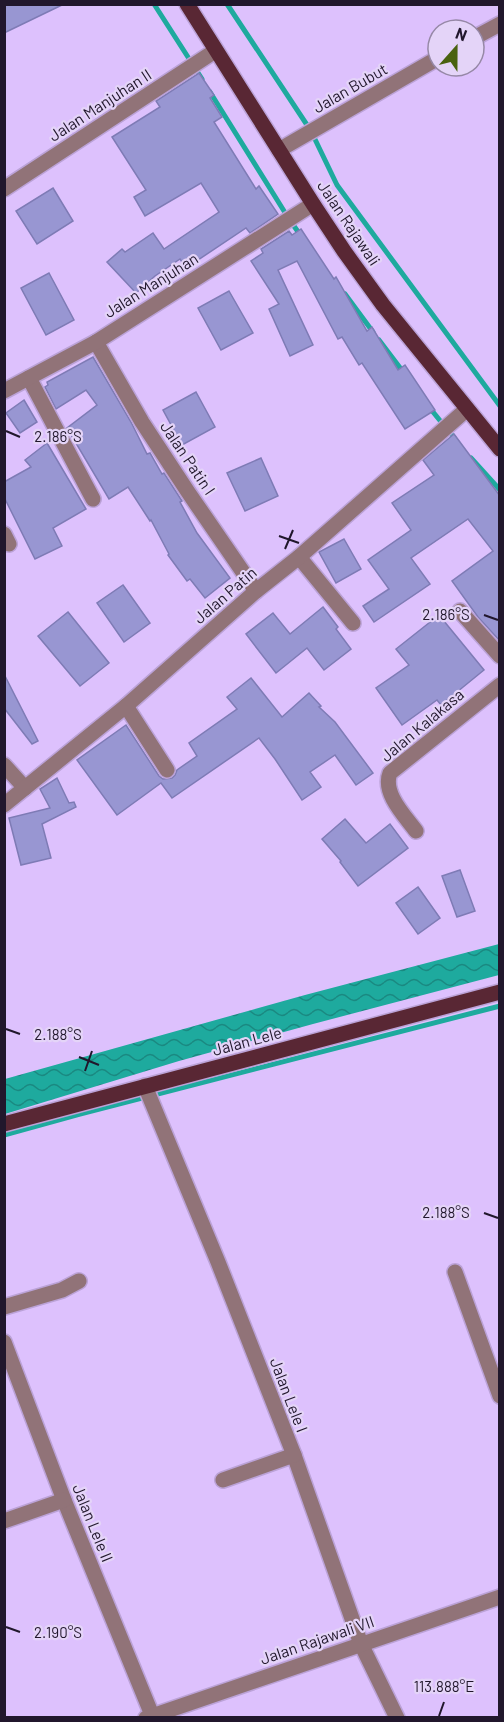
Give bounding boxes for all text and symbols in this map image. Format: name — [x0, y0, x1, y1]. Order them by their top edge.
north arrow — [426, 18, 486, 78]
text: N — [453, 23, 470, 44]
street label: Jalan Bubut — [309, 59, 390, 116]
street label: Jalan Manjuhan II — [45, 64, 155, 145]
street label: Jalan Rajawali — [314, 177, 385, 269]
street label: Jalan Manjuhan — [100, 248, 201, 321]
street label: Jalan Patin I — [157, 417, 220, 498]
text: 2.186°S — [34, 427, 82, 445]
street label: Jalan Patin — [189, 562, 260, 627]
text: 2.186°S — [422, 605, 470, 623]
street label: Jalan Kalakasa — [376, 684, 467, 765]
street label: Jalan Lele — [210, 1022, 284, 1059]
text: 2.188°S — [34, 1025, 82, 1043]
text: 2.188°S — [422, 1203, 470, 1221]
street label: Jalan Lele I — [267, 1355, 312, 1435]
street label: Jalan Lele II — [69, 1481, 118, 1565]
street label: Jalan Rajawali VII — [257, 1611, 376, 1668]
text: 2.190°S — [34, 1623, 82, 1641]
text: 113.888°E — [414, 1677, 474, 1695]

